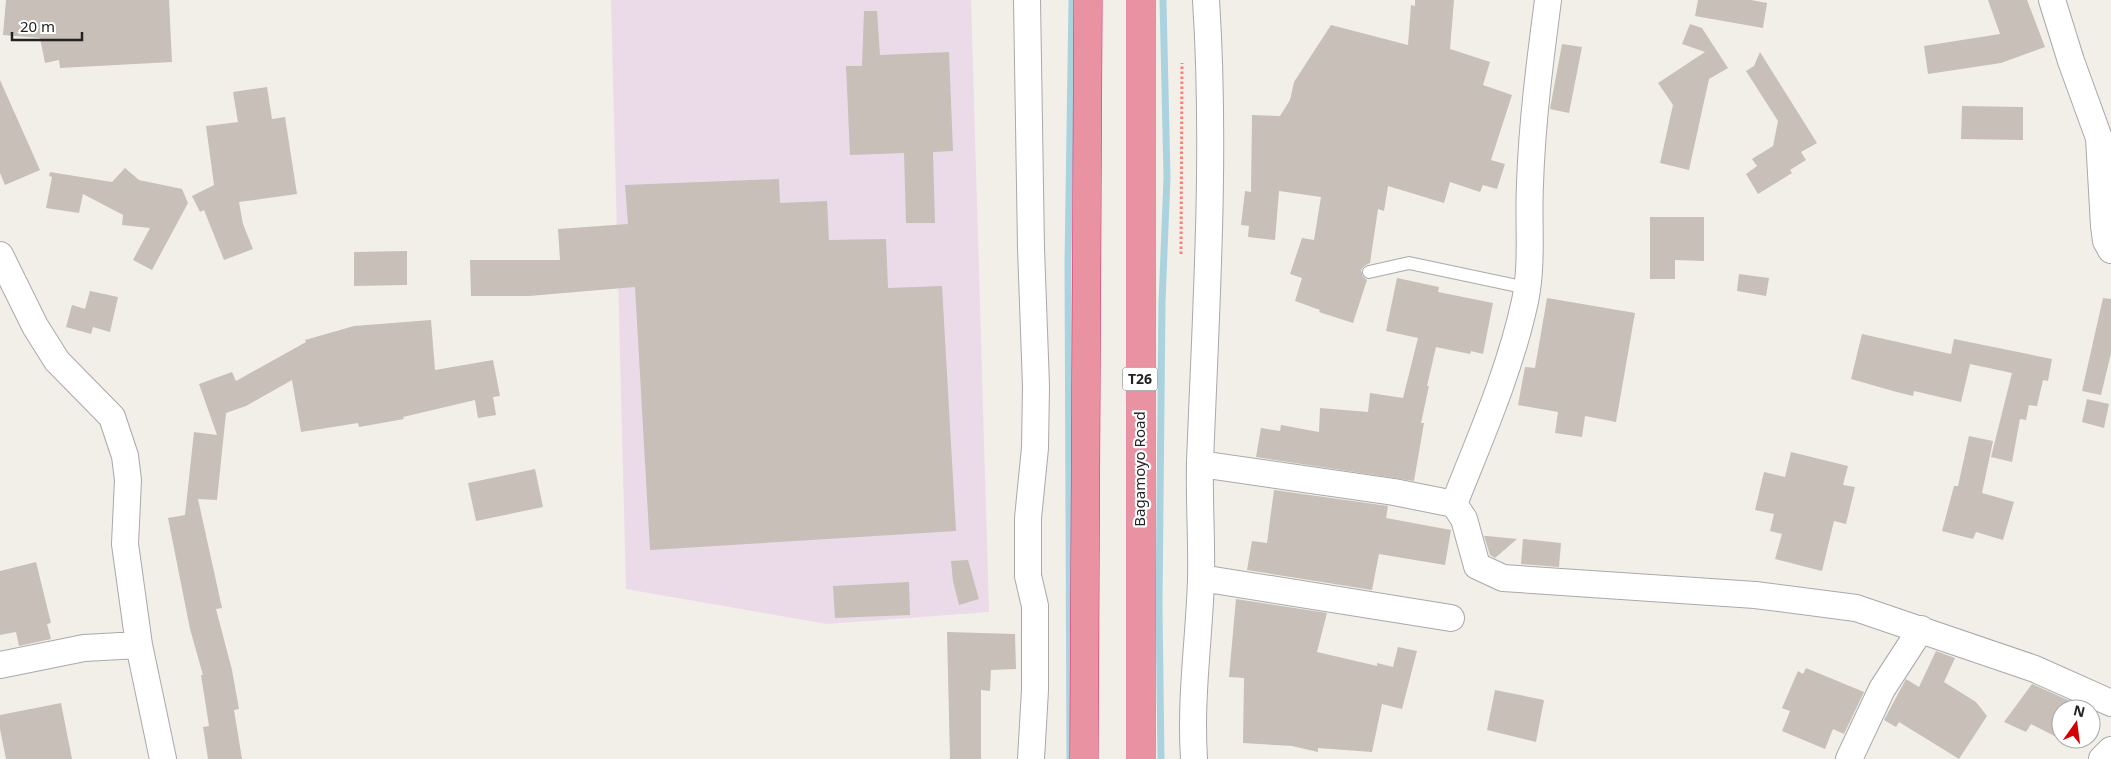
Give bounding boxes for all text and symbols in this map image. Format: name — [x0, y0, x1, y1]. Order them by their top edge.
scale bar — [12, 10, 82, 42]
text: 20 m — [20, 16, 55, 36]
road number: T26 — [1122, 368, 1158, 390]
street label: Bagamoyo Road — [1129, 411, 1149, 527]
north arrow — [2051, 699, 2101, 749]
text: N — [2071, 700, 2087, 721]

